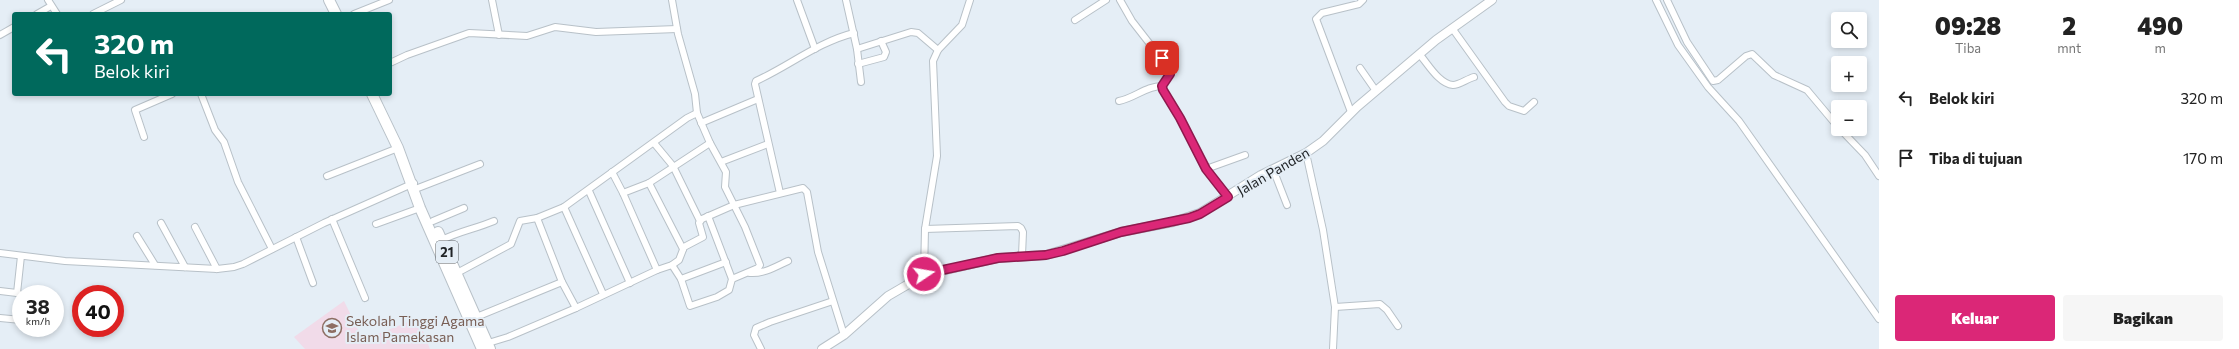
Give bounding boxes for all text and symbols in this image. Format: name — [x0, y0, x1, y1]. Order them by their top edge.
text: 09:28 — [1935, 11, 2001, 40]
text: 2 — [2062, 11, 2076, 40]
text: 490 — [2137, 11, 2183, 40]
map controls — [1831, 12, 1867, 136]
button: search — [1831, 12, 1867, 48]
text: 320 m — [94, 26, 174, 60]
icon: left — [28, 28, 80, 80]
text: Tiba — [1955, 40, 1981, 56]
text: mnt — [2057, 40, 2081, 56]
text: m — [2154, 40, 2166, 56]
pin — [1145, 41, 1179, 75]
icon: arrive — [1151, 47, 1173, 69]
button: + — [1831, 56, 1867, 92]
text: Belok kiri — [94, 60, 170, 82]
icon: left — [1895, 87, 1917, 109]
text: Belok kiri — [1929, 89, 1995, 107]
text: 320 m — [2180, 89, 2223, 107]
button: − — [1831, 100, 1867, 136]
street label: Jalan Panden — [1234, 143, 1312, 199]
icon: arrive — [1895, 147, 1917, 169]
text: Tiba di tujuan — [1929, 149, 2023, 167]
text: 170 m — [2183, 149, 2223, 167]
road number: 21 — [436, 241, 458, 263]
position arrow — [903, 253, 945, 295]
speed limit sign: 40 — [72, 285, 124, 337]
text: 38 — [26, 294, 50, 318]
button: Keluar — [1895, 295, 2055, 341]
button: Bagikan — [2063, 295, 2223, 341]
place label: Sekolah Tinggi Agama Islam Pamekasan — [346, 312, 485, 345]
text: km/h — [26, 315, 50, 327]
school or university icon: Sekolah Tinggi Agama Islam Pamekasan — [321, 317, 343, 339]

